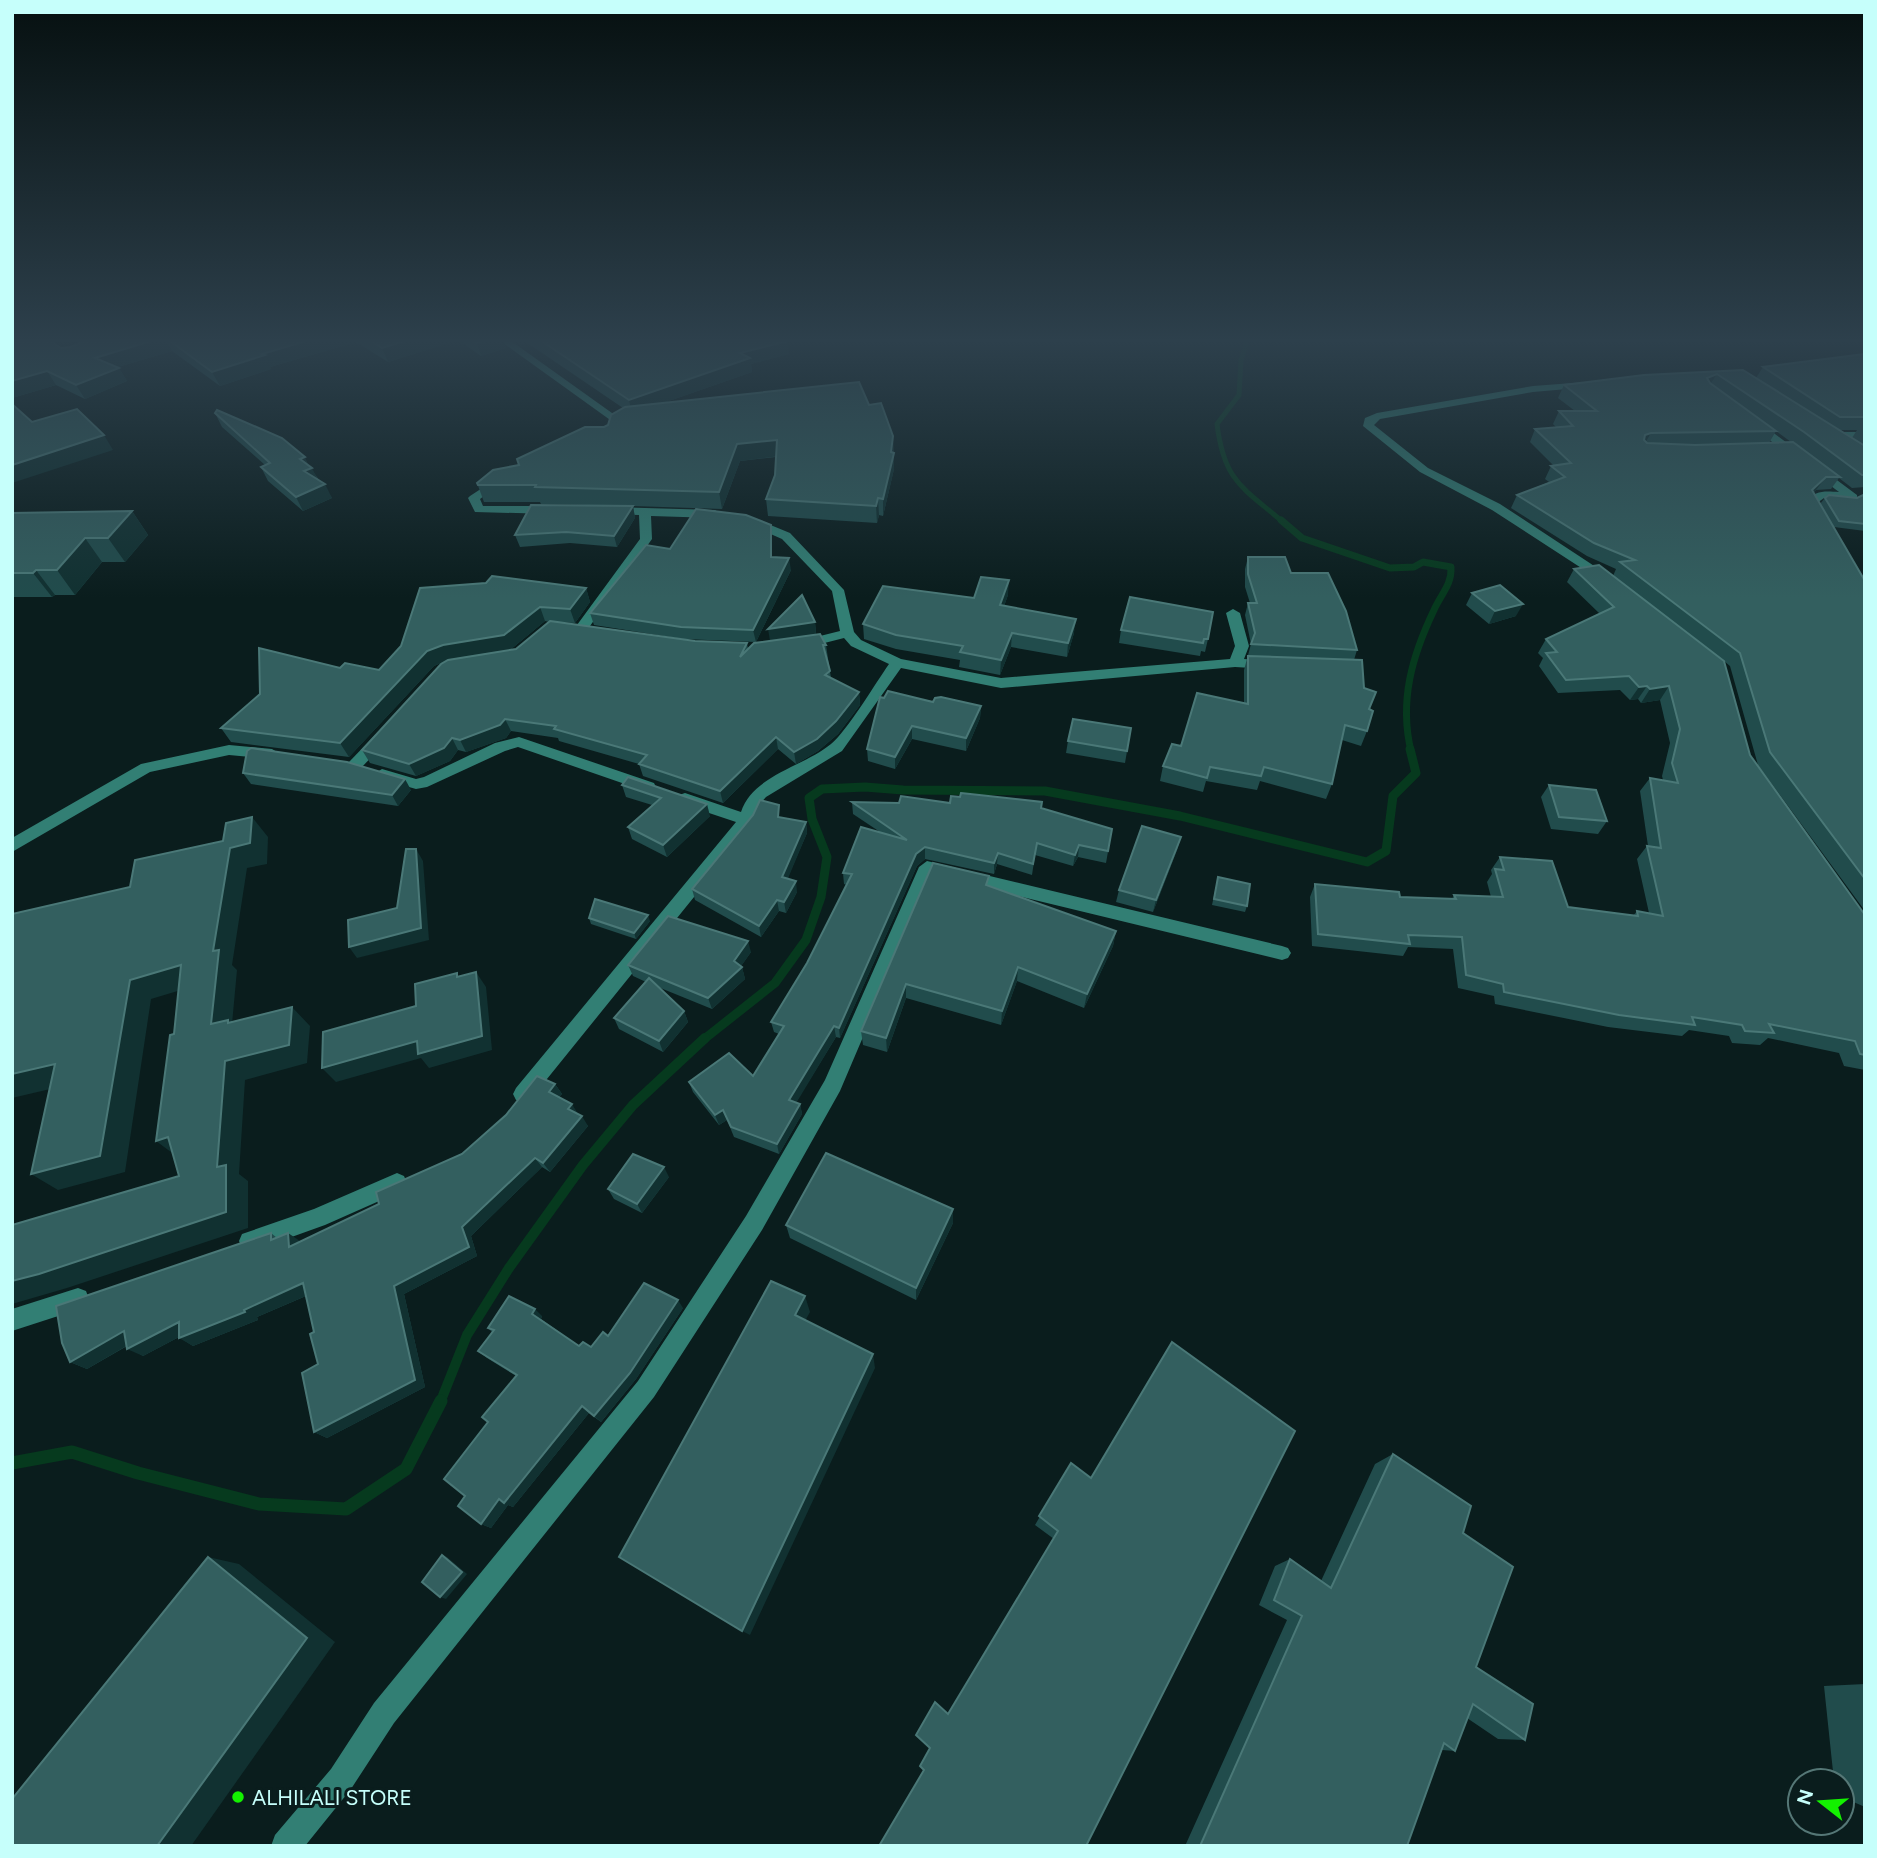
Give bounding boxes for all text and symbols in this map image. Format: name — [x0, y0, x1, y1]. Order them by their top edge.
north arrow — [1786, 1767, 1856, 1837]
place label: ALHILALI STORE — [252, 1785, 412, 1810]
text: N — [1792, 1787, 1818, 1808]
marker: ALHILALI STORE — [230, 1789, 246, 1805]

